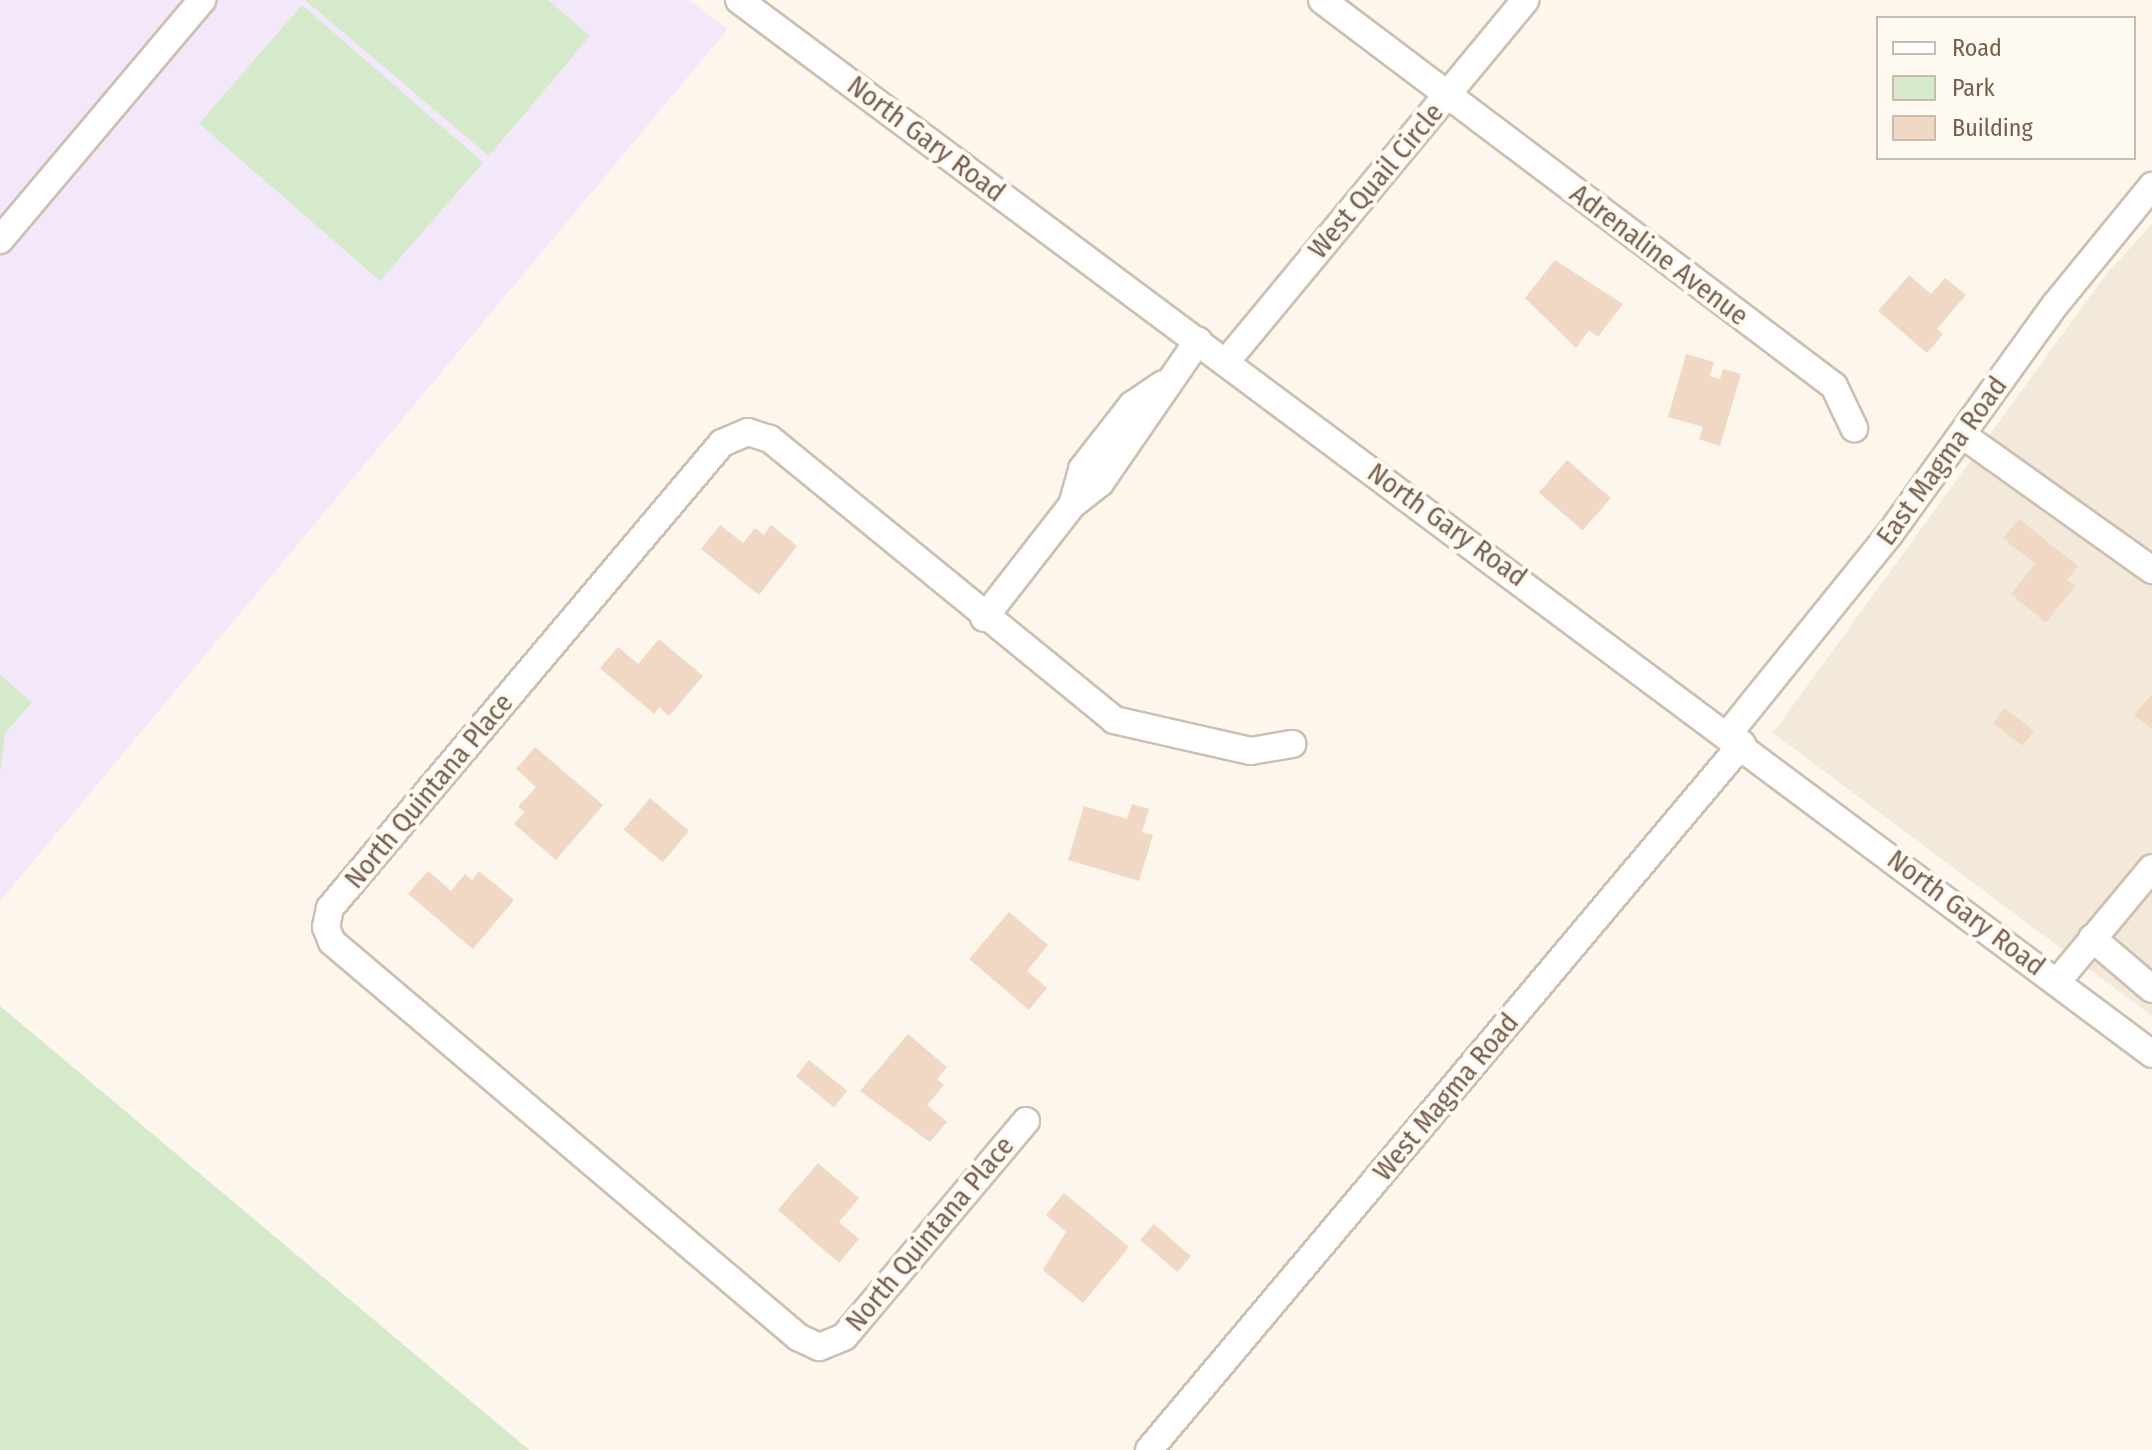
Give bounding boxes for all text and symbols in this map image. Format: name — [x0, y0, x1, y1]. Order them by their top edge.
legend — [1876, 16, 2136, 160]
text: Road — [1952, 34, 2002, 62]
street label: North Gary Road — [841, 69, 1011, 209]
text: Park — [1952, 74, 1995, 102]
street label: West Quail Circle — [1301, 96, 1451, 266]
text: Building — [1952, 114, 2033, 142]
street label: Adrenaline Avenue — [1563, 177, 1755, 333]
street label: East Magma Road — [1870, 370, 2014, 552]
street label: North Gary Road — [1361, 456, 1533, 594]
street label: North Quintana Place — [338, 687, 520, 895]
street label: North Gary Road — [1881, 843, 2051, 983]
street label: West Magma Road — [1366, 1006, 1526, 1188]
street label: North Quintana Place — [839, 1130, 1021, 1338]

